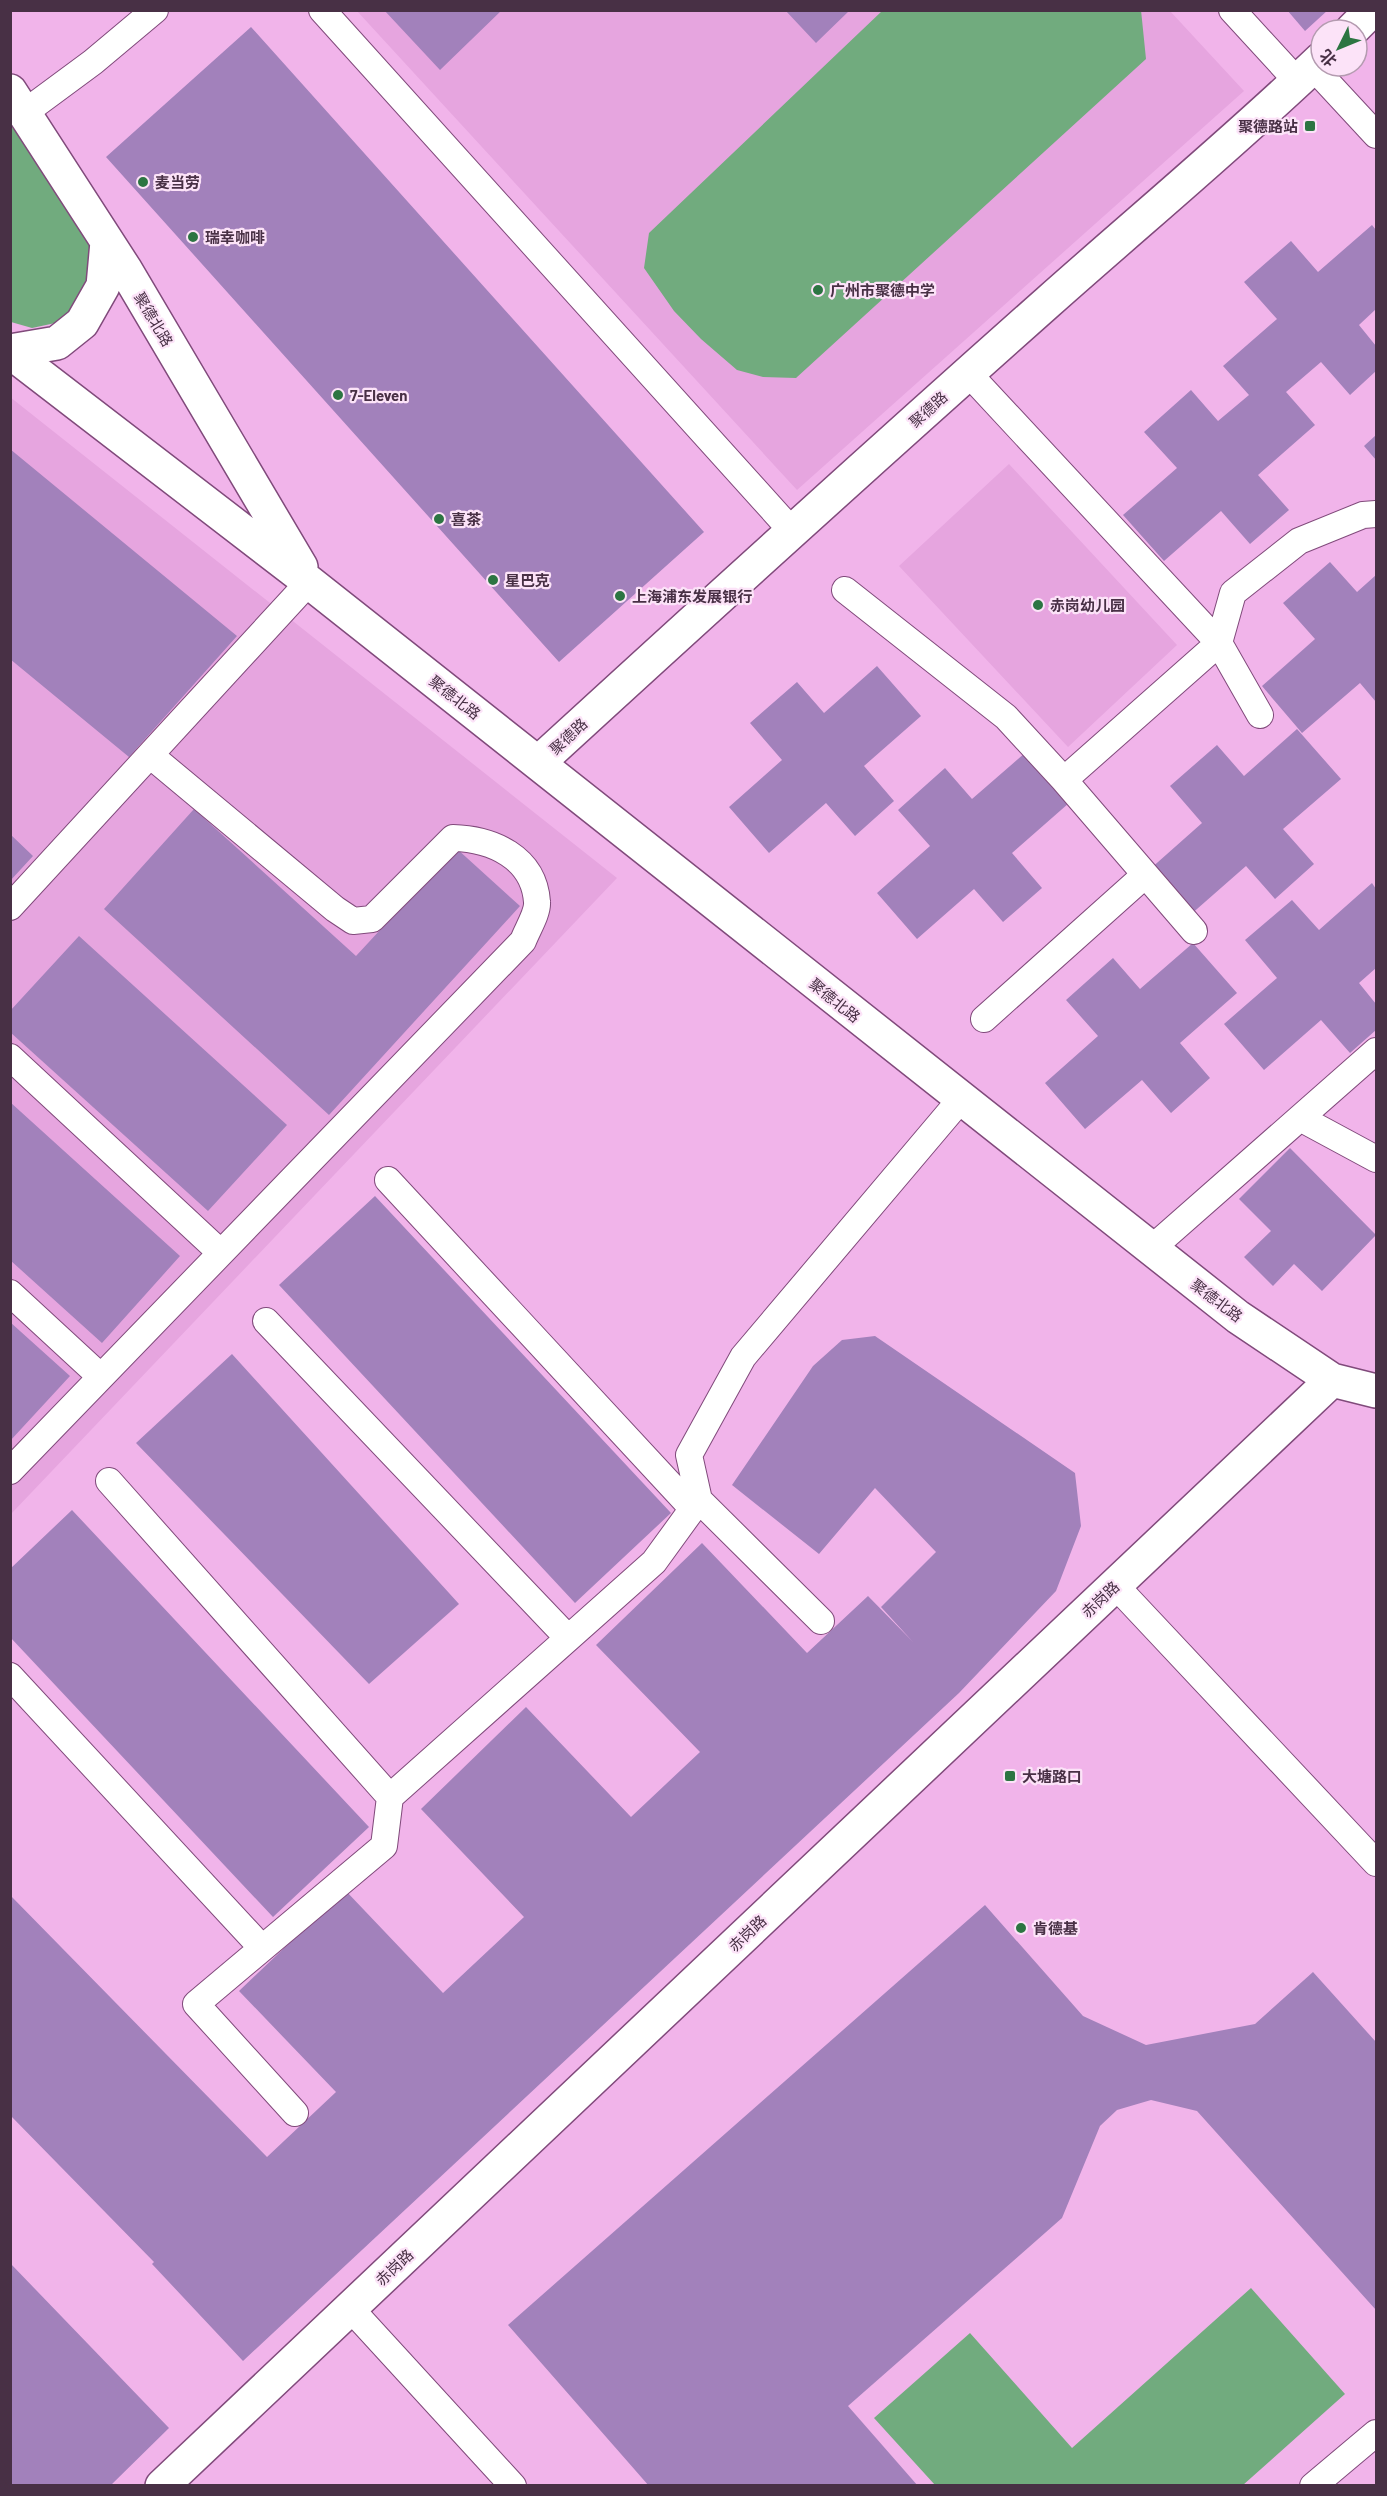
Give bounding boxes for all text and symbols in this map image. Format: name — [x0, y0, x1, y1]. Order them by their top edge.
north arrow — [1309, 18, 1369, 78]
text: 北 — [1315, 46, 1340, 71]
place label: 聚德路站 — [1238, 117, 1298, 135]
marker: 聚德路站 — [1303, 119, 1317, 133]
place label: 麦当劳 — [155, 173, 200, 191]
marker: 麦当劳 — [136, 175, 150, 189]
place label: 瑞幸咖啡 — [205, 228, 265, 246]
marker: 瑞幸咖啡 — [186, 230, 200, 244]
place label: 广州市聚德中学 — [830, 281, 935, 299]
marker: 广州市聚德中学 — [811, 283, 825, 297]
street label: 聚德北路 — [131, 289, 177, 349]
place label: 7-Eleven — [350, 386, 407, 404]
street label: 聚德路 — [905, 387, 951, 431]
marker: 7-Eleven — [331, 388, 345, 402]
place label: 喜茶 — [451, 510, 482, 528]
marker: 喜茶 — [432, 512, 446, 526]
place label: 星巴克 — [505, 571, 550, 589]
marker: 星巴克 — [486, 573, 500, 587]
place label: 上海浦东发展银行 — [632, 587, 752, 605]
marker: 上海浦东发展银行 — [613, 589, 627, 603]
place label: 赤岗幼儿园 — [1050, 596, 1125, 614]
marker: 赤岗幼儿园 — [1031, 598, 1045, 612]
street label: 聚德北路 — [426, 671, 484, 723]
street label: 聚德路 — [545, 714, 591, 758]
street label: 聚德北路 — [806, 974, 864, 1026]
street label: 聚德北路 — [1188, 1275, 1246, 1325]
street label: 赤岗路 — [1077, 1577, 1123, 1621]
place label: 大塘路口 — [1022, 1767, 1082, 1785]
marker: 大塘路口 — [1003, 1769, 1017, 1783]
street label: 赤岗路 — [724, 1911, 770, 1955]
place label: 肯德基 — [1033, 1919, 1078, 1937]
marker: 肯德基 — [1014, 1921, 1028, 1935]
street label: 赤岗路 — [371, 2245, 417, 2289]

